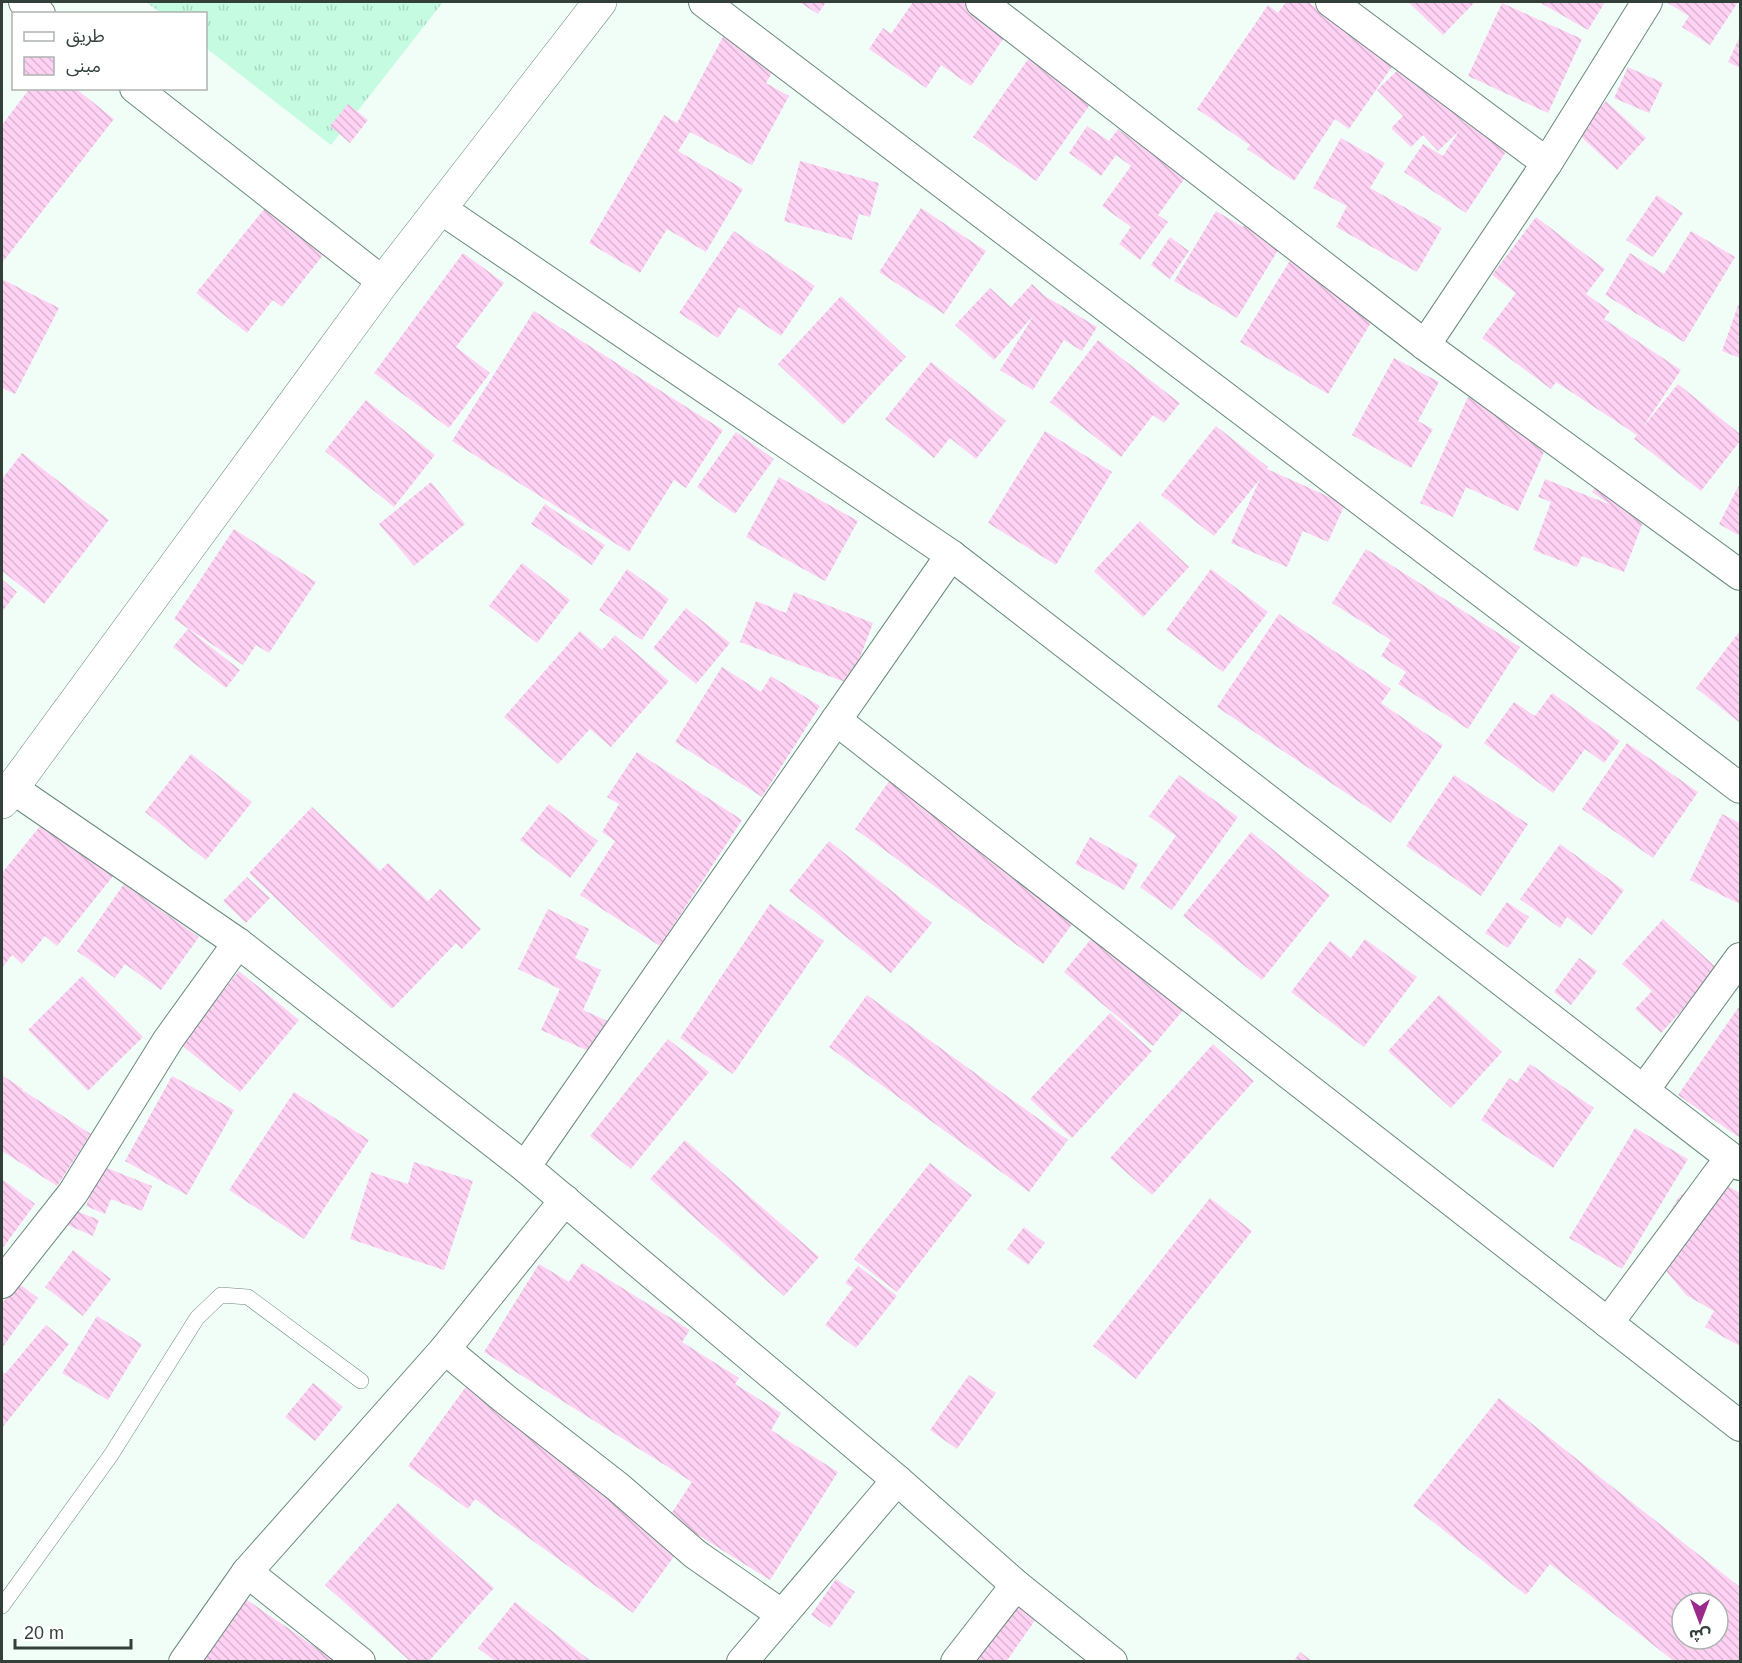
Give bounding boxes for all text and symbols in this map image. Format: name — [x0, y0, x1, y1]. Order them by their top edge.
legend — [12, 12, 207, 90]
text: طريق — [66, 26, 105, 47]
text: مبنى — [66, 56, 101, 77]
north arrow — [1670, 1591, 1730, 1651]
scale bar — [15, 1612, 130, 1650]
text: 20 m — [24, 1623, 64, 1643]
text: ش — [1689, 1626, 1711, 1644]

